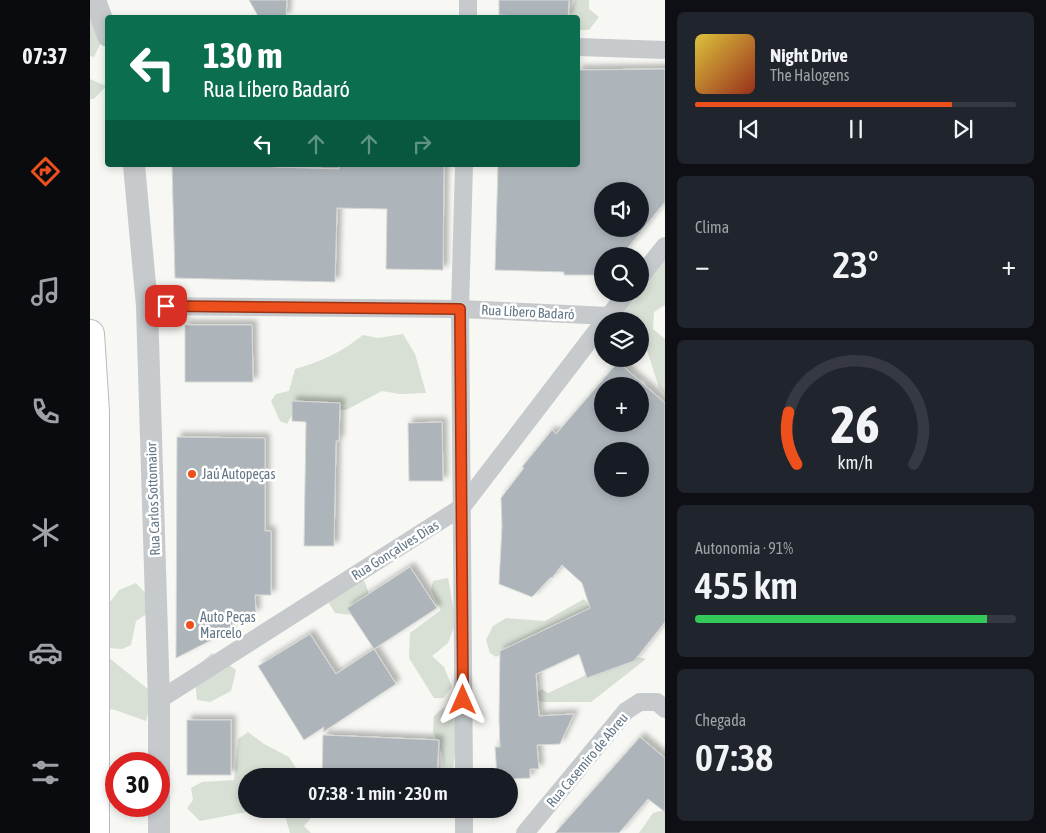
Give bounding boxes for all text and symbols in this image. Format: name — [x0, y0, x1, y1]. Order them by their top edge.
icon: left — [120, 35, 185, 100]
text: 130 m — [203, 35, 282, 75]
text: 07:37 — [22, 43, 68, 69]
text: Night Drive — [770, 44, 848, 66]
text: The Halogens — [770, 66, 850, 84]
text: Rua Líbero Badaró — [203, 76, 350, 102]
icon: previous — [735, 115, 763, 143]
icon: pause — [842, 115, 870, 143]
icon: next — [949, 115, 977, 143]
icon: left — [249, 130, 277, 158]
icon: ahead — [302, 130, 330, 158]
icon: ahead — [355, 130, 383, 158]
icon: right — [408, 130, 436, 158]
icon: directions — [28, 154, 63, 189]
map controls — [594, 182, 649, 497]
button: sound — [594, 182, 649, 237]
text: Clima — [695, 218, 729, 236]
text: 23° — [832, 243, 879, 286]
button: search — [594, 247, 649, 302]
text: − — [695, 249, 710, 281]
text: + — [1001, 249, 1016, 281]
icon: music — [28, 274, 63, 309]
pin — [145, 285, 187, 327]
icon: arrive — [152, 292, 180, 320]
street label: Rua Líbero Badaró — [481, 302, 575, 322]
button: layers — [594, 312, 649, 367]
button: + — [594, 377, 649, 432]
icon: phone — [28, 394, 63, 429]
text: 26 — [831, 394, 880, 454]
street label: Rua Carlos Sottomaior — [143, 441, 163, 556]
button: − — [594, 442, 649, 497]
text: km/h — [838, 452, 873, 473]
place label: Jaú Autopeças — [202, 466, 275, 482]
marker: Jaú Autopeças — [186, 468, 198, 480]
icon: climate — [28, 515, 63, 550]
street label: Rua Gonçalves Dias — [349, 517, 442, 583]
text: Autonomia · 91% — [695, 539, 793, 557]
text: 455 km — [695, 564, 798, 607]
place label: Auto Peças Marcelo — [200, 609, 256, 641]
marker: Auto Peças Marcelo — [184, 619, 196, 631]
icon: car — [28, 635, 63, 670]
position arrow — [436, 673, 488, 725]
street label: Rua Casemiro de Abreu — [543, 710, 631, 810]
text: Chegada — [695, 711, 746, 729]
text: 07:38 — [695, 736, 773, 779]
speed limit sign: 30 — [105, 752, 170, 817]
icon: filters — [28, 755, 63, 790]
text: 07:38 · 1 min · 230 m — [308, 782, 448, 804]

